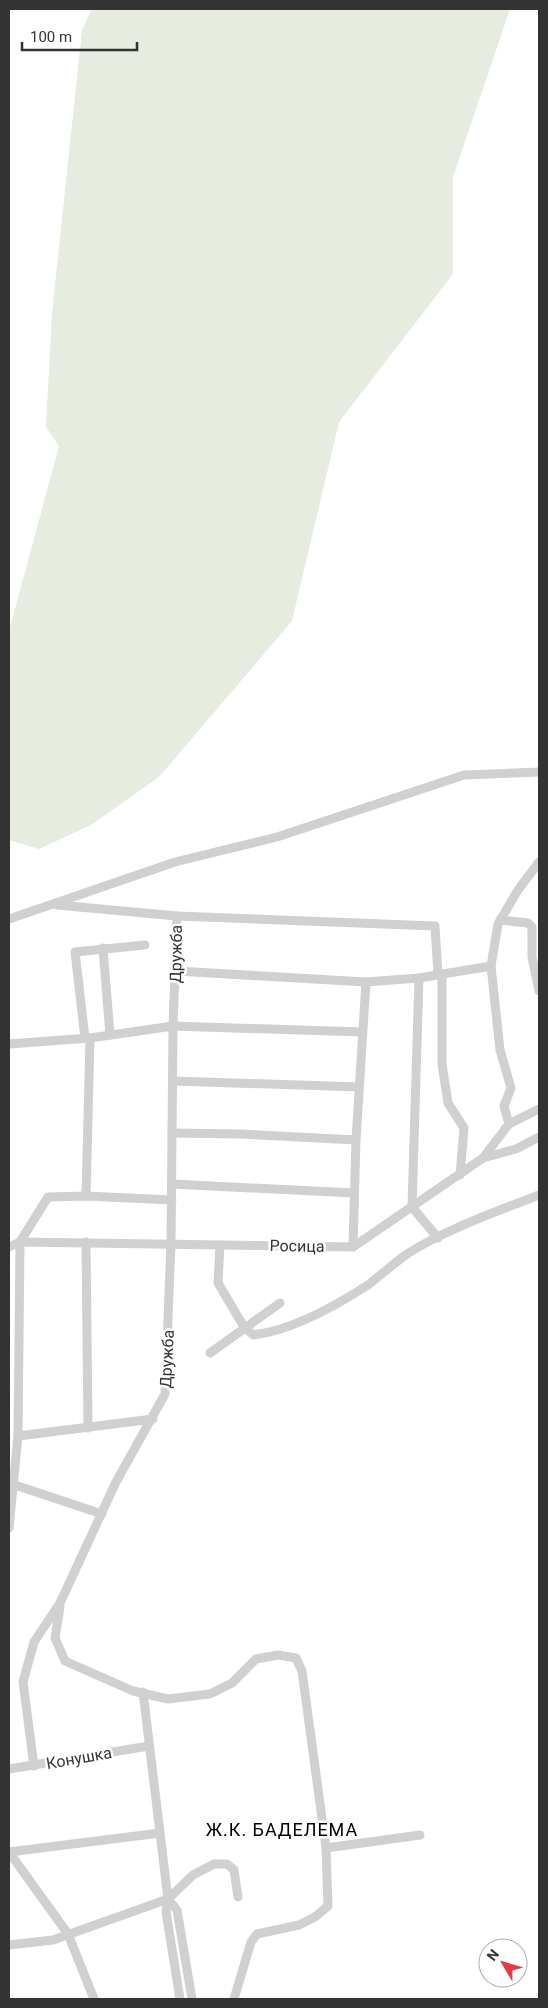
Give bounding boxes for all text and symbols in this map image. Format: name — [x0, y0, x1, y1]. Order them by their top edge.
scale bar — [22, 20, 138, 52]
text: 100 m — [30, 28, 72, 46]
street label: Дружба — [166, 925, 186, 983]
street label: Росица — [269, 1236, 325, 1256]
street label: Дружба — [156, 1329, 178, 1389]
street label: Конушка — [45, 1743, 113, 1773]
district label: Ж.К. БАДЕЛЕМА — [206, 1819, 358, 1840]
north arrow — [478, 1938, 528, 1988]
text: N — [483, 1946, 502, 1964]

